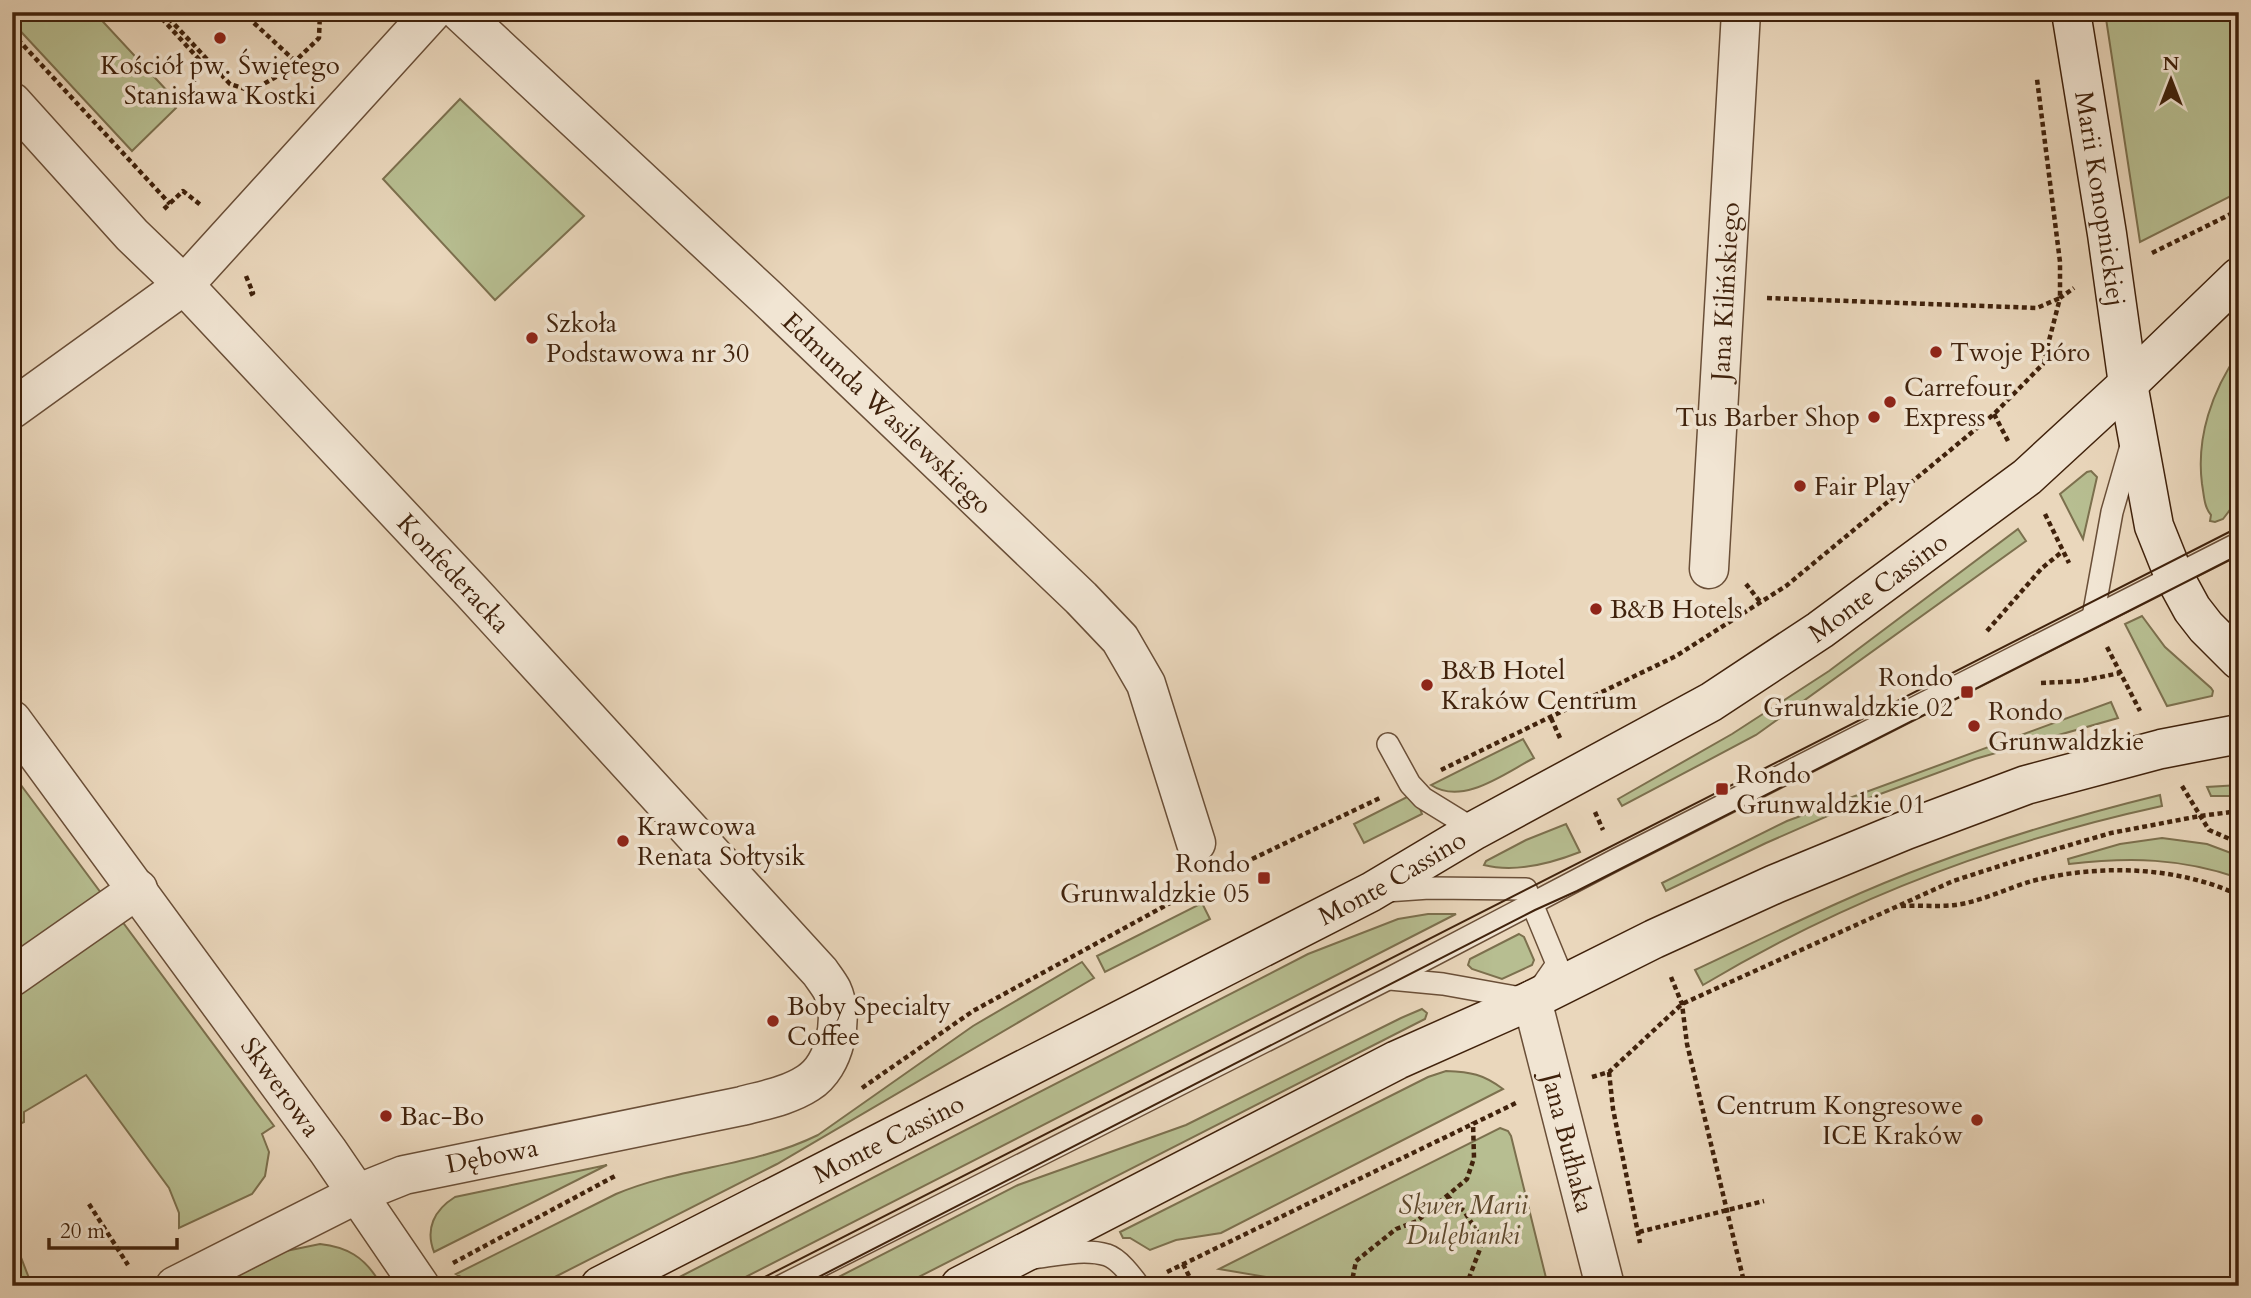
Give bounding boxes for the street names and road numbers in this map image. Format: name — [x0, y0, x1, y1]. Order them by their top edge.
street label: Marii Konopnickiej — [2067, 89, 2134, 308]
street label: Jana Kilińskiego — [1702, 201, 1748, 386]
street label: Edmunda Wasilewskiego — [775, 304, 1000, 522]
street label: Konfederacka — [390, 506, 518, 640]
street label: Monte Cassino — [1801, 524, 1955, 650]
street label: Monte Cassino — [1312, 822, 1472, 934]
street label: Skwerowa — [233, 1030, 329, 1144]
street label: Jana Bułhaka — [1533, 1065, 1603, 1216]
street label: Monte Cassino — [807, 1085, 970, 1192]
street label: Dębowa — [443, 1130, 541, 1182]

